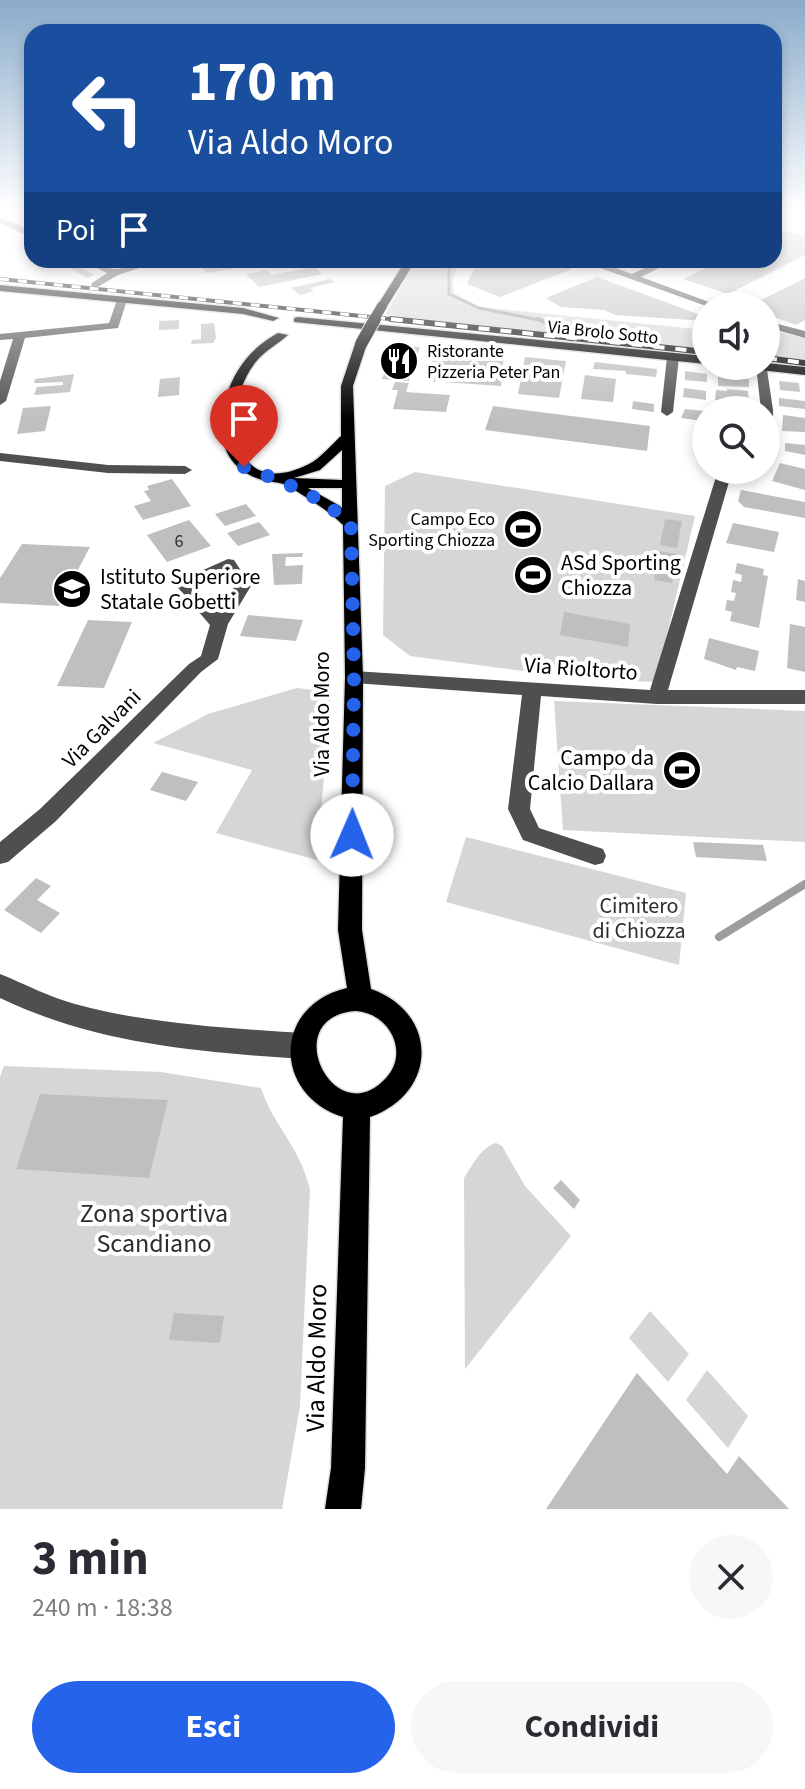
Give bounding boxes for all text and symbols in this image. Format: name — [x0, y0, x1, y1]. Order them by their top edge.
text: 170 m — [188, 43, 336, 122]
icon: left — [56, 56, 160, 160]
text: Via Aldo Moro — [188, 117, 394, 168]
icon: arrive — [112, 208, 156, 252]
text: Poi — [56, 209, 96, 252]
map controls — [692, 292, 780, 484]
button: sound — [692, 292, 780, 380]
street label: Via Brolo Sotto — [546, 314, 660, 351]
place label: Ristorante Pizzeria Peter Pan — [427, 339, 560, 385]
restaurant icon: Ristorante Pizzeria Peter Pan — [378, 340, 420, 382]
pin — [210, 385, 278, 467]
button: search — [692, 396, 780, 484]
icon: arrive — [222, 397, 266, 441]
place label: Campo Eco Sporting Chiozza — [368, 507, 495, 553]
sports icon: Campo Eco Sporting Chiozza — [502, 508, 544, 550]
house number: 6 — [175, 529, 184, 554]
place label: ASd Sporting Chiozza — [561, 547, 681, 604]
sports icon: ASd Sporting Chiozza — [512, 554, 554, 596]
place label: Istituto Superiore Statale Gobetti — [100, 561, 260, 618]
school or university icon: Istituto Superiore Statale Gobetti — [51, 568, 93, 610]
street label: Via Rioltorto — [523, 649, 639, 689]
street label: Via Aldo Moro — [306, 651, 338, 777]
street label: Via Galvani — [55, 682, 149, 776]
place label: Campo da Calcio Dallara — [528, 742, 654, 799]
sports icon: Campo da Calcio Dallara — [661, 749, 703, 791]
position arrow — [310, 793, 394, 877]
park label: Cimitero di Chiozza — [592, 890, 686, 947]
park label: Zona sportiva Scandiano — [80, 1195, 228, 1262]
street label: Via Aldo Moro — [297, 1283, 336, 1433]
text: 3 min — [32, 1525, 149, 1593]
button: close — [689, 1535, 773, 1619]
text: 240 m · 18:38 — [32, 1589, 173, 1626]
button: Esci — [32, 1681, 395, 1773]
button: Condividi — [411, 1681, 773, 1773]

